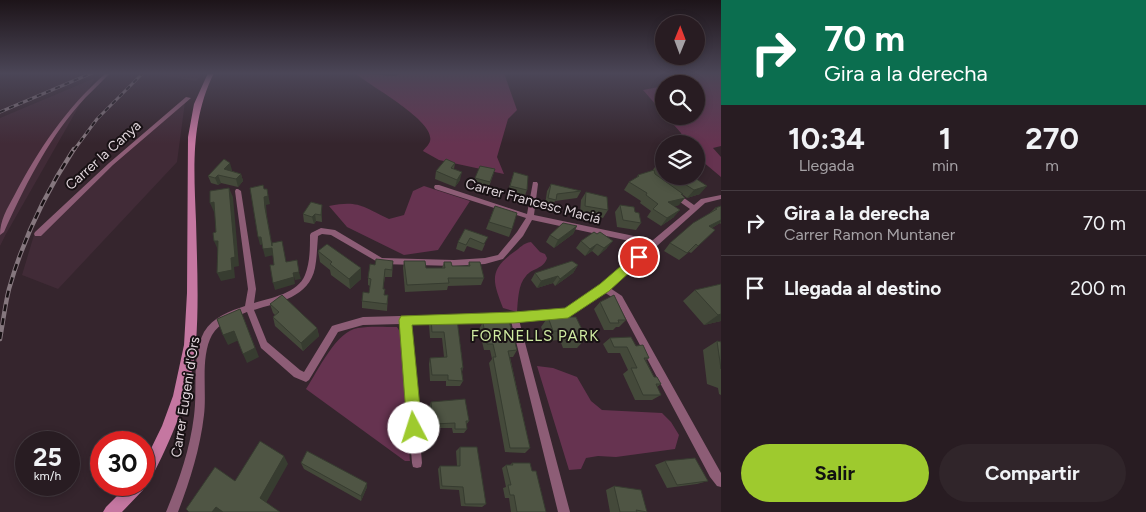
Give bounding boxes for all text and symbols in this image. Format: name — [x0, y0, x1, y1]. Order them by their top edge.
north arrow — [655, 15, 705, 65]
map controls — [655, 15, 705, 185]
text: 70 m — [824, 18, 905, 60]
icon: right — [741, 20, 806, 85]
text: Gira a la derecha — [824, 60, 988, 87]
button: search — [655, 75, 705, 125]
street label: Carrer la Canya — [62, 117, 145, 194]
text: 10:34 — [788, 120, 865, 157]
text: 1 — [939, 120, 951, 157]
text: 270 — [1025, 120, 1079, 157]
button: layers — [655, 135, 705, 185]
text: Llegada — [799, 156, 854, 175]
text: min — [932, 156, 958, 175]
text: m — [1045, 156, 1059, 175]
street label: Carrer Francesc Maciá — [463, 175, 602, 228]
text: Gira a la derecha — [784, 202, 930, 225]
icon: right — [741, 209, 769, 237]
text: 70 m — [1083, 212, 1126, 235]
text: Carrer Ramon Muntaner — [784, 225, 955, 244]
pin — [618, 236, 660, 278]
icon: arrive — [625, 243, 653, 271]
icon: arrive — [741, 274, 769, 302]
text: Llegada al destino — [784, 277, 941, 300]
text: 200 m — [1070, 277, 1126, 300]
district label: FORNELLS PARK — [471, 327, 599, 345]
street label: Carrer Eugeni d'Ors — [168, 335, 203, 459]
position arrow — [387, 401, 439, 453]
speed limit sign: 30 — [90, 431, 155, 496]
text: 25 — [33, 442, 62, 472]
button: Salir — [741, 444, 929, 502]
button: Compartir — [939, 444, 1126, 502]
text: km/h — [34, 469, 61, 483]

